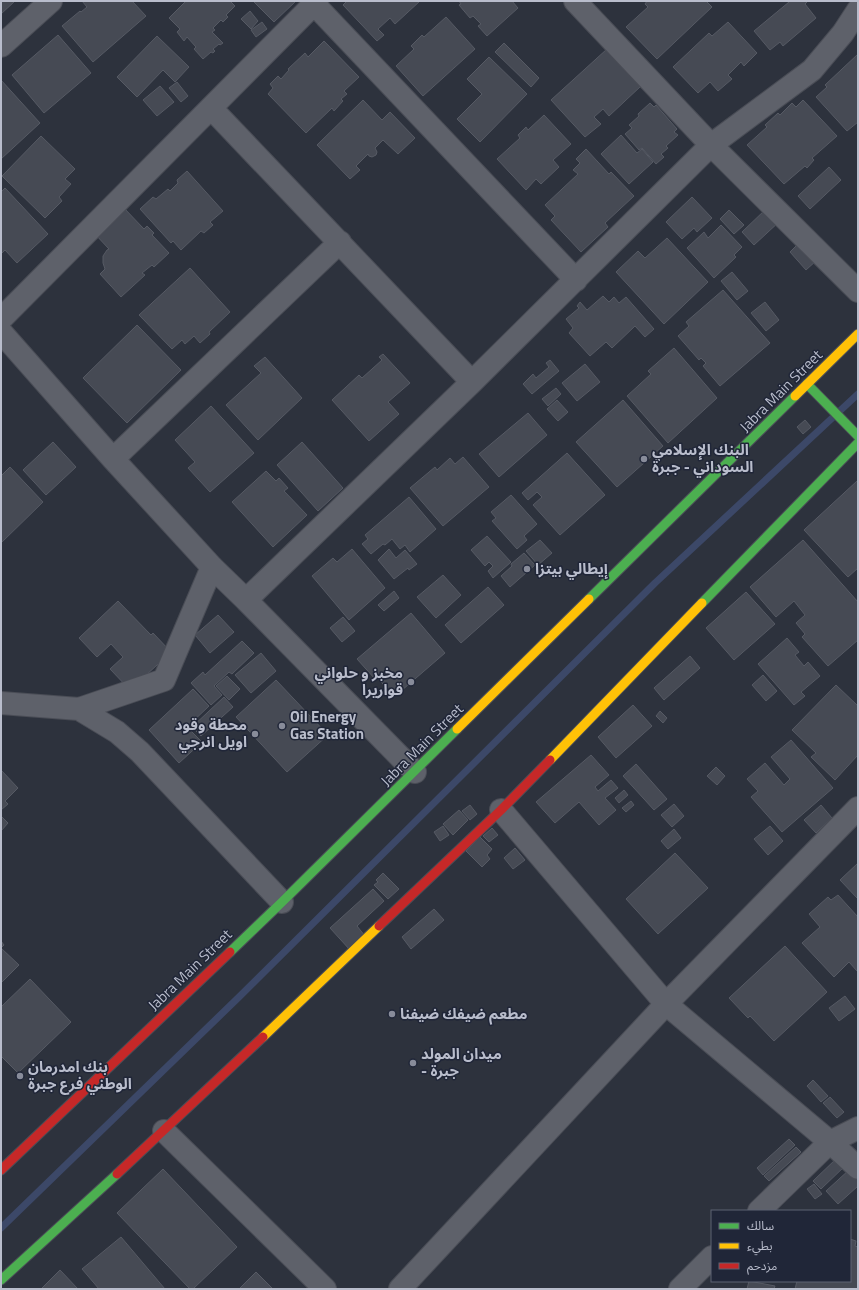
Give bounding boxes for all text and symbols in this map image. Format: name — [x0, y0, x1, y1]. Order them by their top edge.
street label: Jabra Main Street — [734, 343, 828, 437]
place label: البنك الإسلامي السوداني - جبرة — [652, 438, 753, 478]
marker: البنك الإسلامي السوداني - جبرة — [639, 454, 649, 464]
place label: إيطالي بيتزا — [535, 557, 608, 580]
marker: إيطالي بيتزا — [522, 564, 532, 574]
place label: مخبز و حلواني قواريرا — [315, 661, 403, 701]
marker: مخبز و حلواني قواريرا — [406, 677, 416, 687]
street label: Jabra Main Street — [375, 697, 469, 791]
place label: Oil Energy Gas Station — [290, 705, 364, 745]
place label: محطة وقود اويل انرجي — [175, 713, 247, 753]
marker: Oil Energy Gas Station — [277, 721, 287, 731]
marker: محطة وقود اويل انرجي — [250, 729, 260, 739]
street label: Jabra Main Street — [142, 923, 237, 1016]
place label: مطعم ضيفك ضيفنا — [400, 1002, 527, 1025]
marker: مطعم ضيفك ضيفنا — [387, 1009, 397, 1019]
place label: ميدان المولد - جبرة — [421, 1042, 502, 1082]
place label: بنك امدرمان الوطني فرع جبرة — [28, 1055, 132, 1095]
marker: ميدان المولد - جبرة — [408, 1058, 418, 1068]
marker: بنك امدرمان الوطني فرع جبرة — [15, 1071, 25, 1081]
legend — [711, 1210, 851, 1282]
text: سالك — [747, 1216, 774, 1235]
text: بطيء — [747, 1236, 773, 1256]
text: مزدحم — [747, 1256, 777, 1275]

